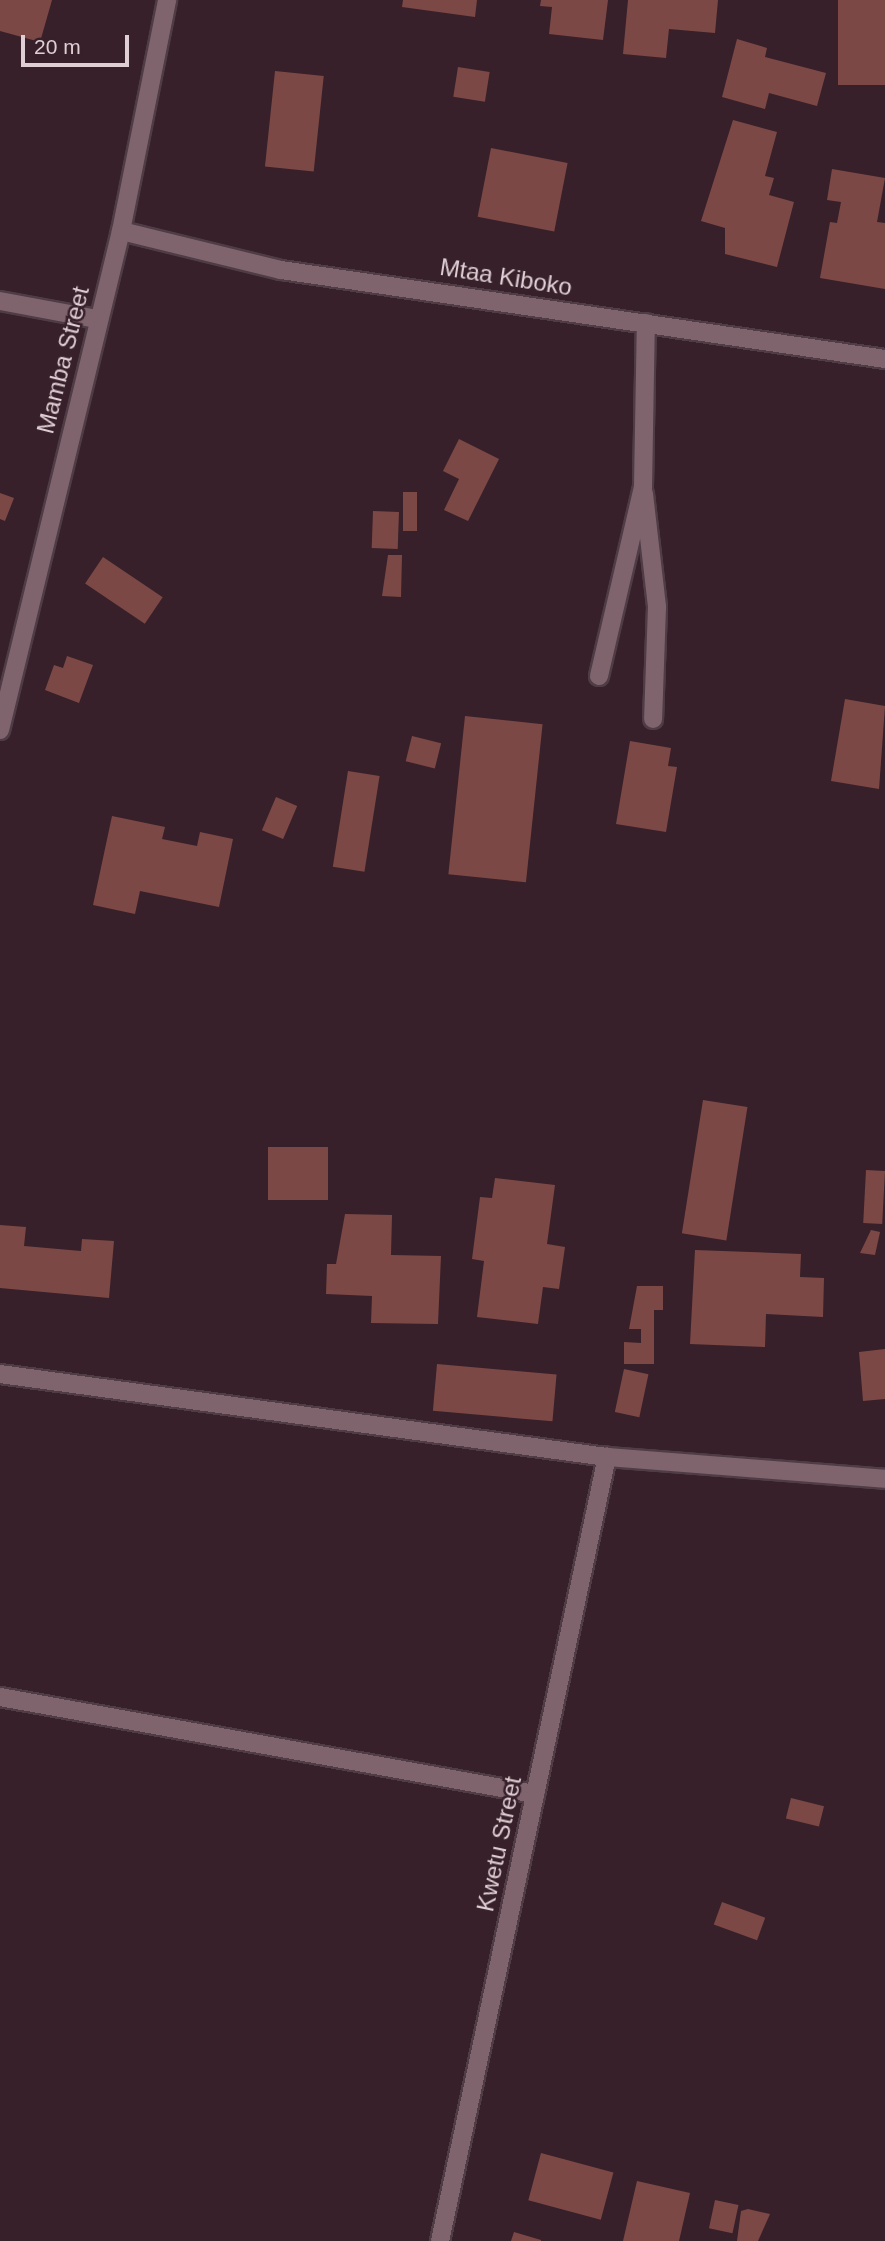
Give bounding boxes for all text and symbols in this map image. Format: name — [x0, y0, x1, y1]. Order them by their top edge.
scale bar — [24, 21, 133, 65]
text: 20 m — [34, 35, 81, 58]
street label: Mtaa Kiboko — [438, 252, 574, 302]
street label: Mamba Street — [31, 283, 95, 437]
street label: Kwetu Street — [471, 1774, 527, 1914]

